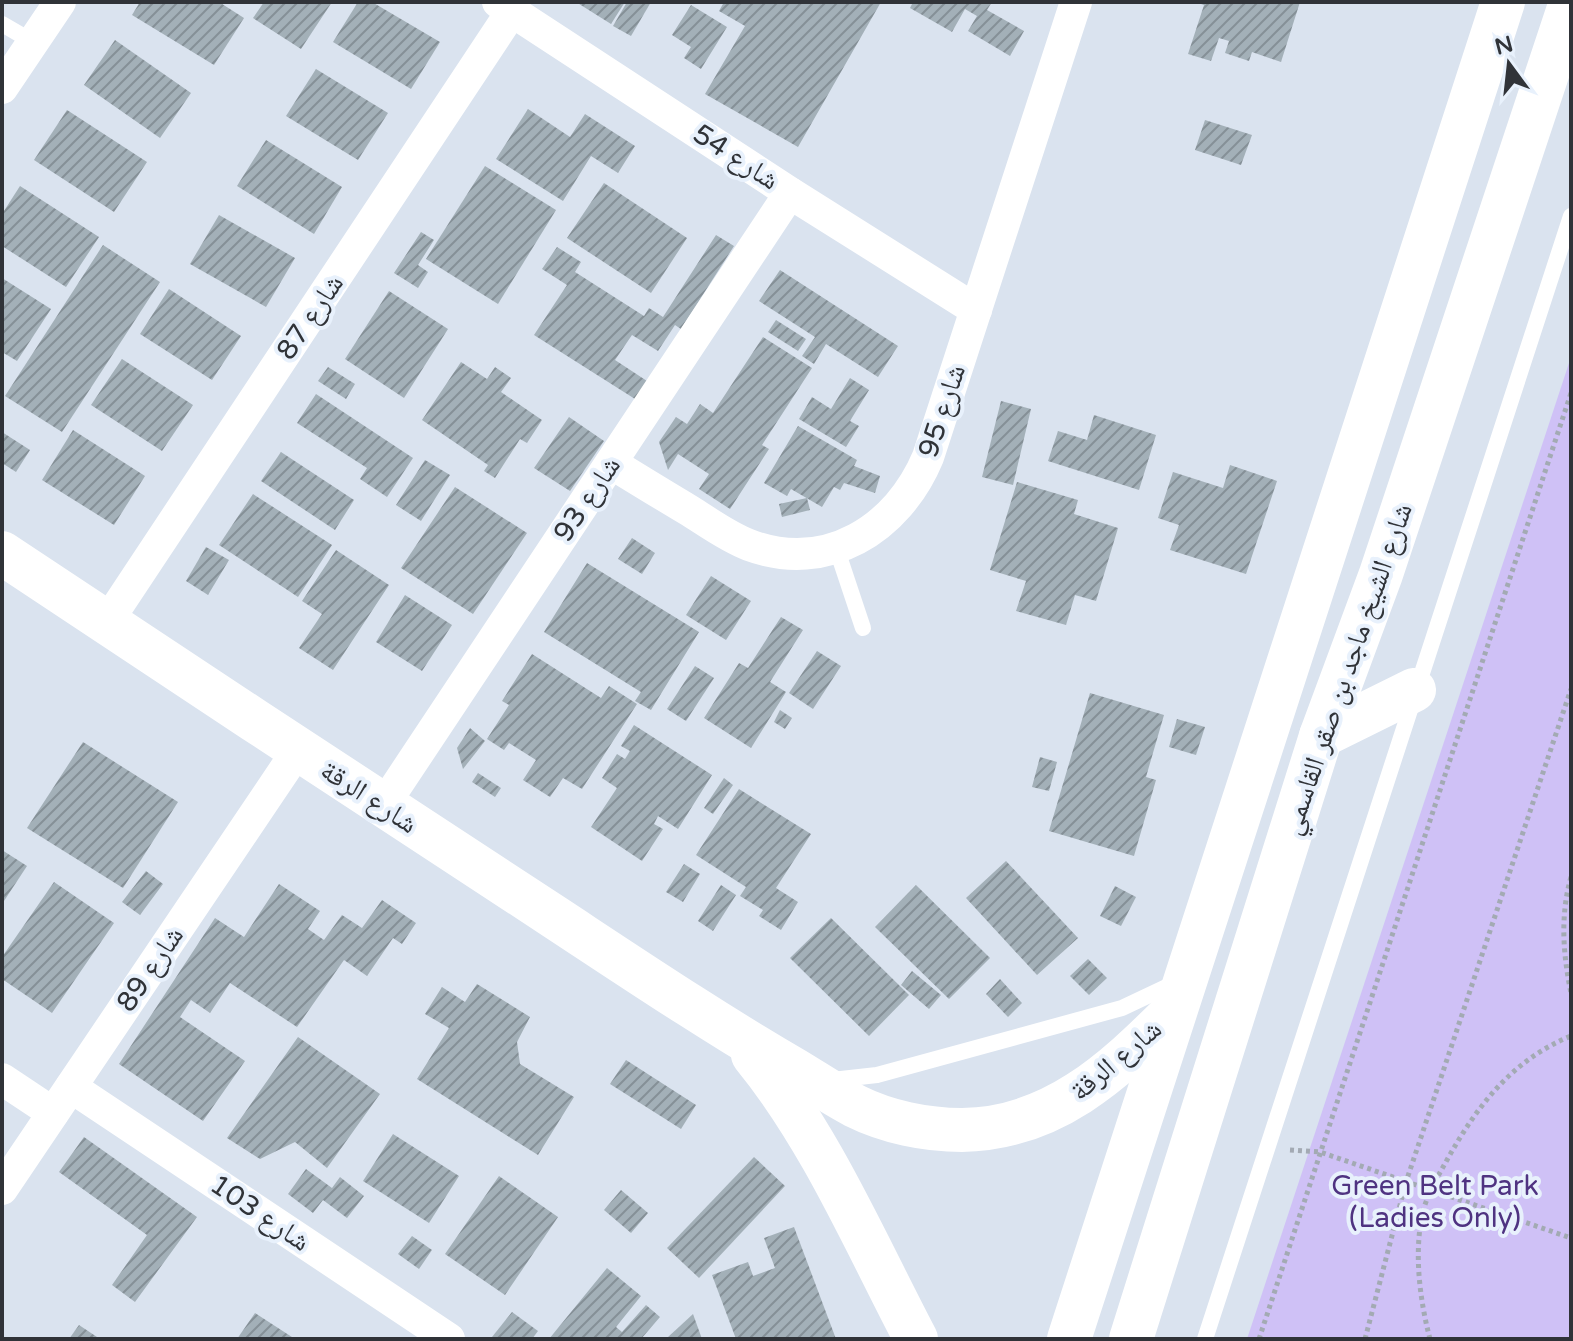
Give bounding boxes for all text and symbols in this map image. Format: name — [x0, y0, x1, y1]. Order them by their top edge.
north arrow — [1469, 24, 1549, 104]
text: N — [1492, 31, 1516, 60]
street label: شارع 54 — [687, 117, 785, 197]
street label: شارع 87 — [269, 268, 351, 366]
street label: شارع 95 — [911, 360, 973, 462]
street label: شارع 93 — [546, 450, 628, 548]
street label: شارع الشيخ ماجد بن صقر القاسمي — [1274, 499, 1425, 841]
street label: شارع الرقة — [314, 753, 424, 841]
street label: شارع 89 — [109, 920, 191, 1018]
street label: شارع الرقة — [1063, 1012, 1169, 1108]
street label: شارع 103 — [204, 1167, 316, 1259]
park label: Green Belt Park (Ladies Only) — [1331, 1169, 1539, 1235]

